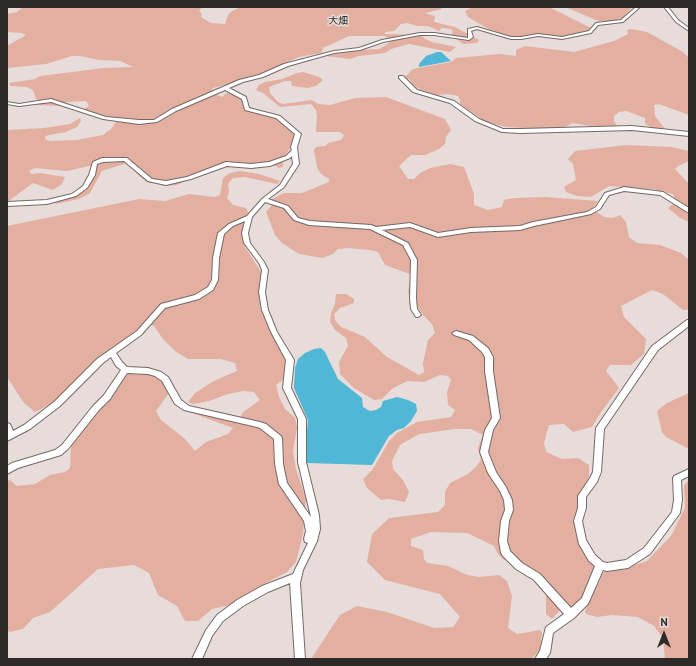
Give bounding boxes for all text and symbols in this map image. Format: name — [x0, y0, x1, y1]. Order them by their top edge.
district label: 大畑 — [328, 15, 348, 27]
north arrow — [644, 614, 684, 654]
text: N — [660, 615, 668, 629]

